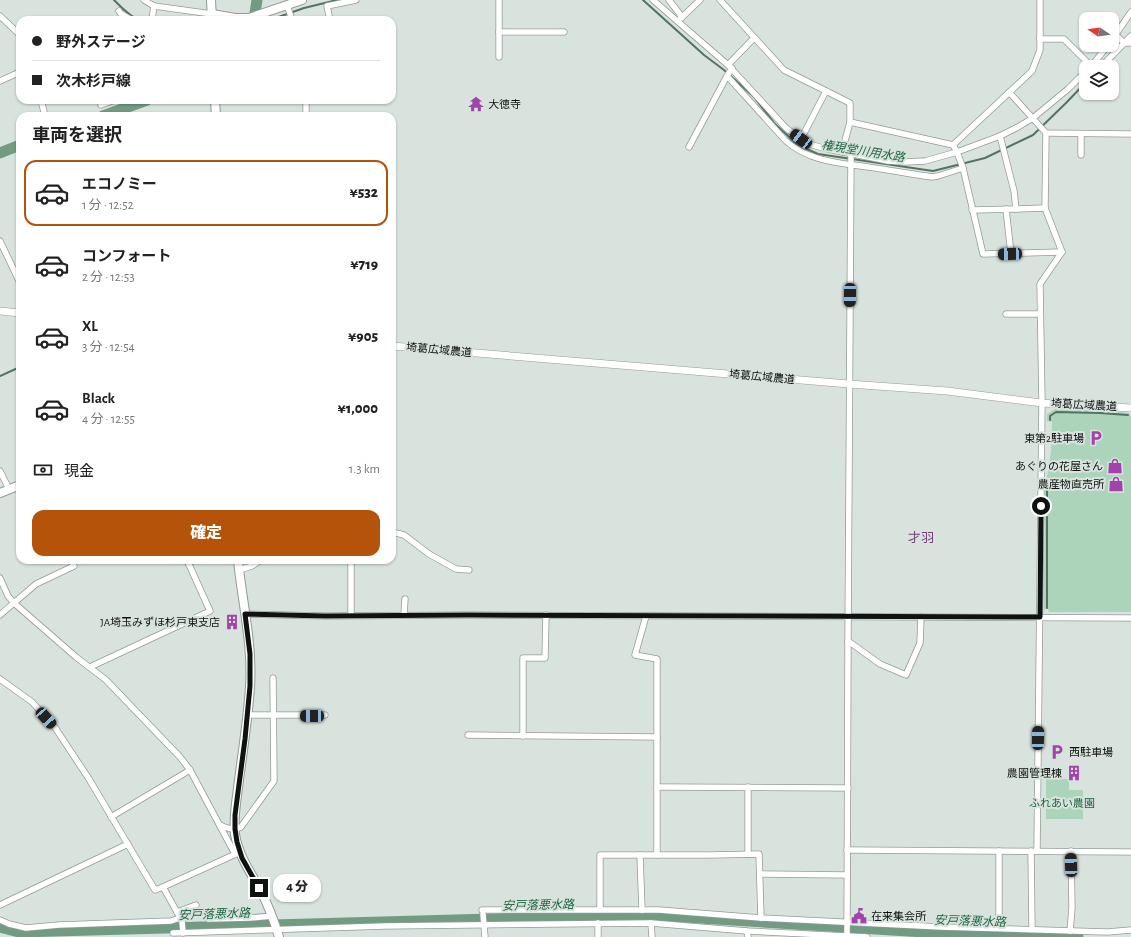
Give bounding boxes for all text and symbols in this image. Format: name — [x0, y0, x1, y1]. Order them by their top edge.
north arrow — [1079, 12, 1119, 52]
map controls — [1079, 12, 1119, 100]
text: 野外ステージ — [56, 35, 146, 50]
button: layers — [1079, 60, 1119, 100]
text: 次木杉戸線 — [56, 74, 131, 89]
temple icon: 大徳寺 — [467, 95, 485, 113]
place label: 大徳寺 — [488, 98, 521, 110]
text: 車両を選択 — [32, 127, 122, 145]
car — [788, 127, 814, 151]
water label: 権現堂川用水路 — [821, 138, 907, 164]
icon: car — [34, 175, 70, 211]
text: エコノミー — [82, 177, 157, 192]
text: ¥532 — [349, 185, 378, 200]
text: 1 分 · 12:52 — [82, 199, 134, 212]
icon: car — [34, 247, 70, 283]
car — [998, 248, 1022, 260]
text: コンフォート — [82, 249, 172, 264]
text: ¥719 — [350, 257, 378, 272]
text: 2 分 · 12:53 — [82, 271, 134, 284]
car — [844, 283, 856, 307]
icon: car — [34, 319, 70, 355]
text: XL — [82, 319, 98, 334]
text: ¥905 — [348, 329, 378, 344]
text: 3 分 · 12:54 — [82, 341, 135, 354]
street label: 埼葛広域農道 — [406, 341, 472, 358]
street label: 埼葛広域農道 — [729, 368, 795, 385]
icon: car — [34, 391, 70, 427]
text: Black — [82, 391, 115, 406]
street label: 埼葛広域農道 — [1051, 397, 1117, 412]
text: ¥1,000 — [338, 401, 378, 416]
text: 4 分 · 12:55 — [82, 413, 135, 426]
parking icon: 東第2駐車場 — [1087, 429, 1105, 447]
place label: 東第2駐車場 — [1024, 432, 1084, 444]
shop icon: あぐりの花屋さん — [1106, 457, 1124, 475]
icon: cash — [32, 459, 54, 481]
place label: あぐりの花屋さん — [1015, 460, 1103, 472]
text: 1.3 km — [349, 463, 380, 476]
text: 現金 — [64, 464, 94, 479]
shop icon: 農産物直売所 — [1107, 475, 1125, 493]
place label: 農産物直売所 — [1038, 478, 1105, 490]
route start — [1032, 497, 1050, 515]
button: 確定 — [32, 510, 380, 556]
district label: 才羽 — [908, 530, 934, 545]
building icon: JA埼玉みずほ杉戸東支店 — [223, 613, 241, 631]
place label: JA埼玉みずほ杉戸東支店 — [100, 616, 220, 628]
car — [34, 705, 58, 731]
car — [300, 710, 324, 722]
car — [1032, 726, 1044, 750]
parking icon: 西駐車場 — [1048, 743, 1066, 761]
place label: 西駐車場 — [1069, 746, 1113, 758]
building icon: 農園管理棟 — [1065, 764, 1083, 782]
place label: 農園管理棟 — [1007, 767, 1062, 779]
park label: ふれあい農園 — [1029, 797, 1095, 809]
car — [1065, 853, 1077, 877]
callout: 4 分 — [273, 874, 321, 902]
route end — [250, 879, 268, 897]
text: 4 分 — [286, 881, 308, 894]
water label: 安戸落悪水路 — [502, 897, 575, 912]
water label: 安戸落悪水路 — [178, 906, 251, 921]
public building icon: 在来集会所 — [850, 907, 868, 925]
place label: 在来集会所 — [871, 910, 927, 922]
water label: 安戸落悪水路 — [934, 913, 1007, 928]

